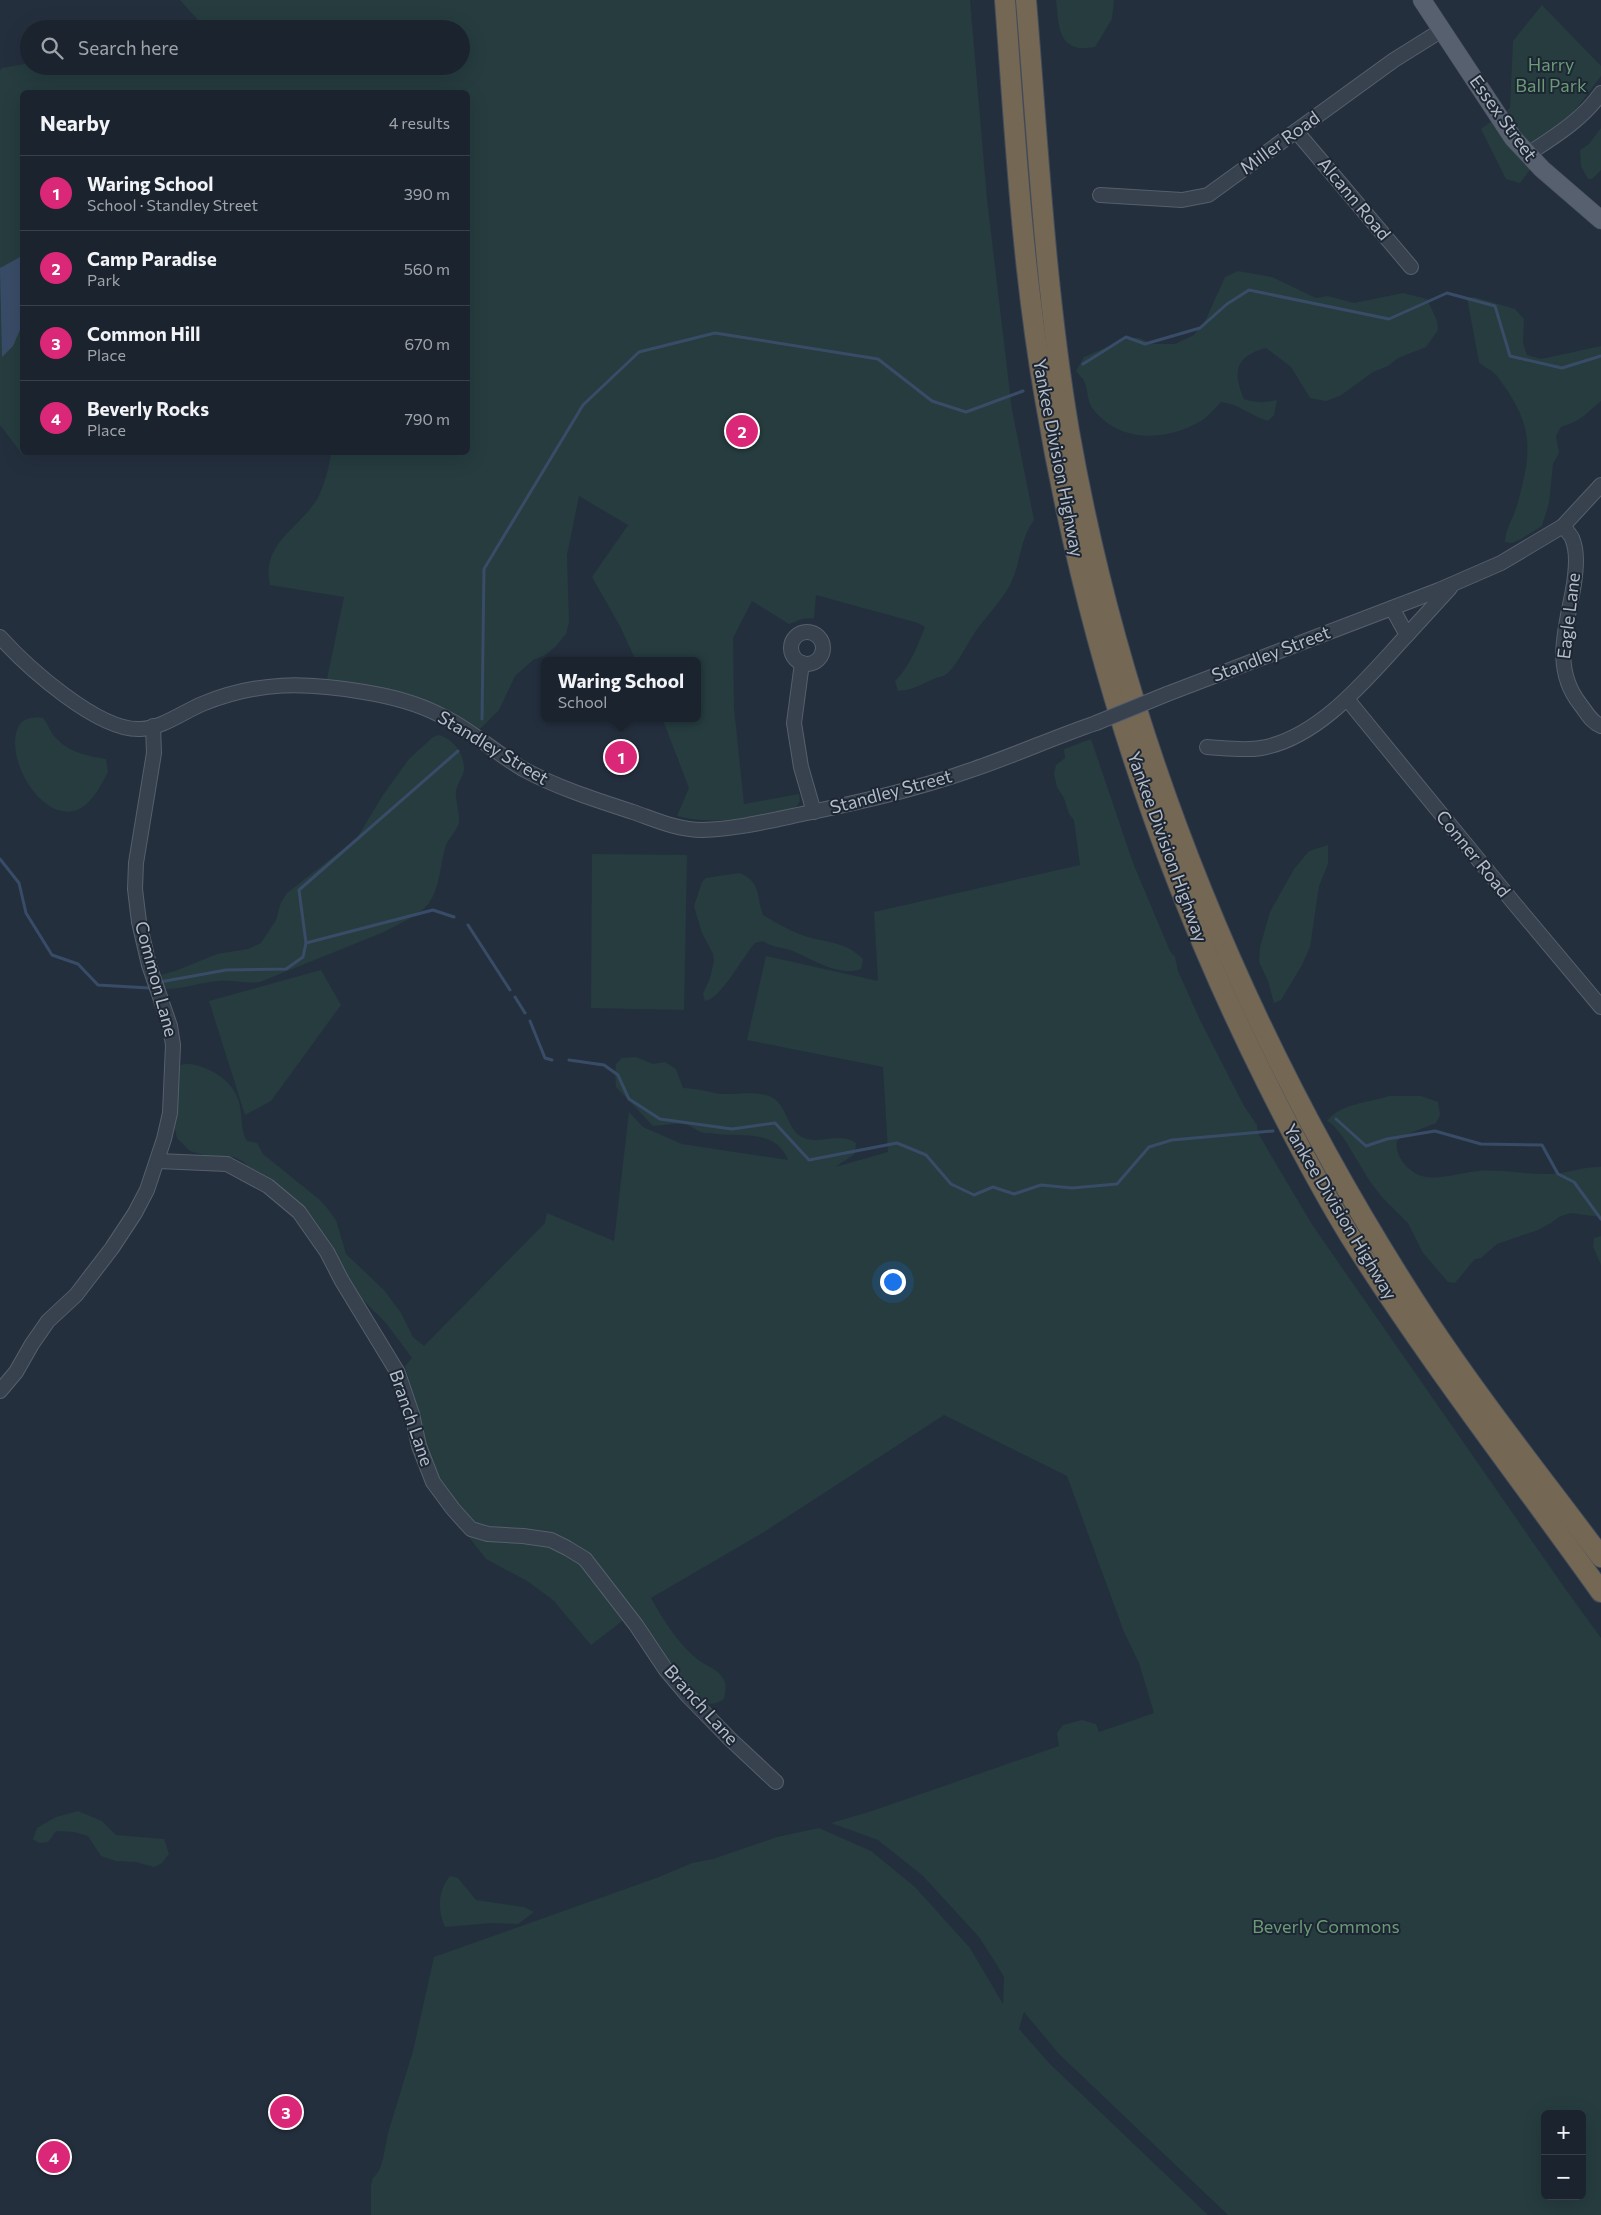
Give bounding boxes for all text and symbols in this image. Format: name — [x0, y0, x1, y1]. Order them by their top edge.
search box — [20, 20, 470, 75]
icon: search — [38, 34, 66, 62]
text: Search here — [78, 36, 178, 59]
park label: Harry Ball Park — [1515, 53, 1587, 96]
street label: Essex Street — [1465, 70, 1542, 164]
street label: Miller Road — [1235, 106, 1324, 178]
text: Nearby — [40, 110, 110, 135]
text: 4 results — [389, 113, 450, 132]
street label: Alcann Road — [1314, 152, 1396, 244]
text: Waring School — [87, 172, 214, 195]
text: 1 — [52, 184, 60, 203]
text: 390 m — [404, 184, 450, 203]
text: School · Standley Street — [87, 195, 258, 214]
text: Camp Paradise — [87, 247, 217, 270]
text: 2 — [51, 259, 61, 278]
text: 560 m — [404, 259, 450, 278]
text: Park — [87, 270, 120, 289]
text: Common Hill — [87, 322, 200, 345]
text: 3 — [51, 334, 61, 353]
text: 670 m — [404, 334, 450, 353]
text: Place — [87, 345, 126, 364]
street label: Yankee Division Highway — [1029, 357, 1089, 559]
text: Beverly Rocks — [87, 397, 209, 420]
text: 4 — [51, 409, 61, 428]
text: 790 m — [404, 409, 450, 428]
pin: 2 — [726, 412, 758, 450]
text: Place — [87, 420, 126, 439]
street label: Eagle Lane — [1552, 571, 1584, 660]
street label: Standley Street — [1208, 620, 1333, 686]
popup — [541, 657, 701, 722]
text: Waring School — [558, 669, 684, 692]
text: School — [558, 692, 607, 711]
street label: Standley Street — [434, 705, 553, 789]
pin: 1 — [605, 738, 637, 776]
street label: Yankee Division Highway — [1123, 748, 1213, 945]
street label: Standley Street — [827, 764, 954, 818]
street label: Conner Road — [1432, 805, 1516, 901]
street label: Common Lane — [131, 919, 183, 1039]
street label: Yankee Division Highway — [1280, 1120, 1402, 1303]
your location — [880, 1269, 906, 1295]
street label: Branch Lane — [385, 1367, 439, 1469]
street label: Branch Lane — [660, 1660, 744, 1749]
park label: Beverly Commons — [1252, 1915, 1400, 1937]
pin: 3 — [270, 2093, 302, 2131]
map controls — [1541, 2110, 1586, 2200]
button: + — [1541, 2110, 1586, 2155]
pin: 4 — [38, 2138, 70, 2176]
button: − — [1541, 2155, 1586, 2200]

